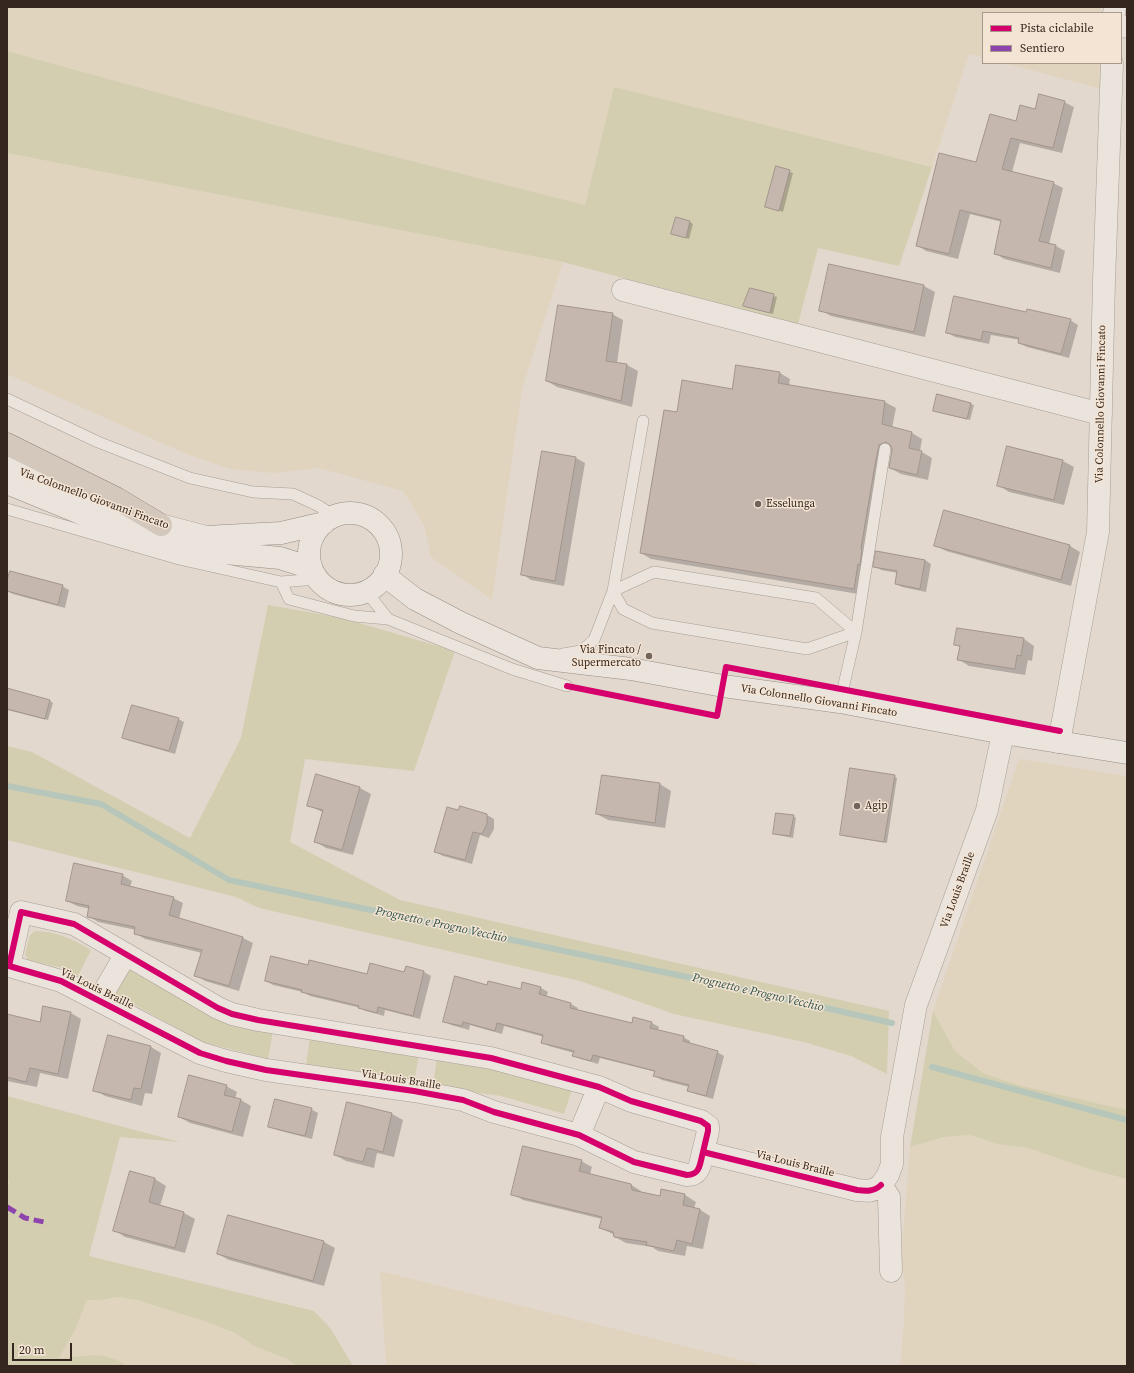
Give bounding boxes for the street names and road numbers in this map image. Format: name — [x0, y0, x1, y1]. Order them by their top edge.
street label: Via Colonnello Giovanni Fincato — [1093, 325, 1109, 483]
street label: Via Colonnello Giovanni Fincato — [17, 466, 171, 532]
street label: Via Colonnello Giovanni Fincato — [740, 682, 898, 720]
street label: Via Louis Braille — [938, 850, 978, 930]
street label: Via Louis Braille — [58, 965, 136, 1013]
street label: Via Louis Braille — [360, 1067, 442, 1093]
street label: Via Louis Braille — [754, 1148, 836, 1180]

